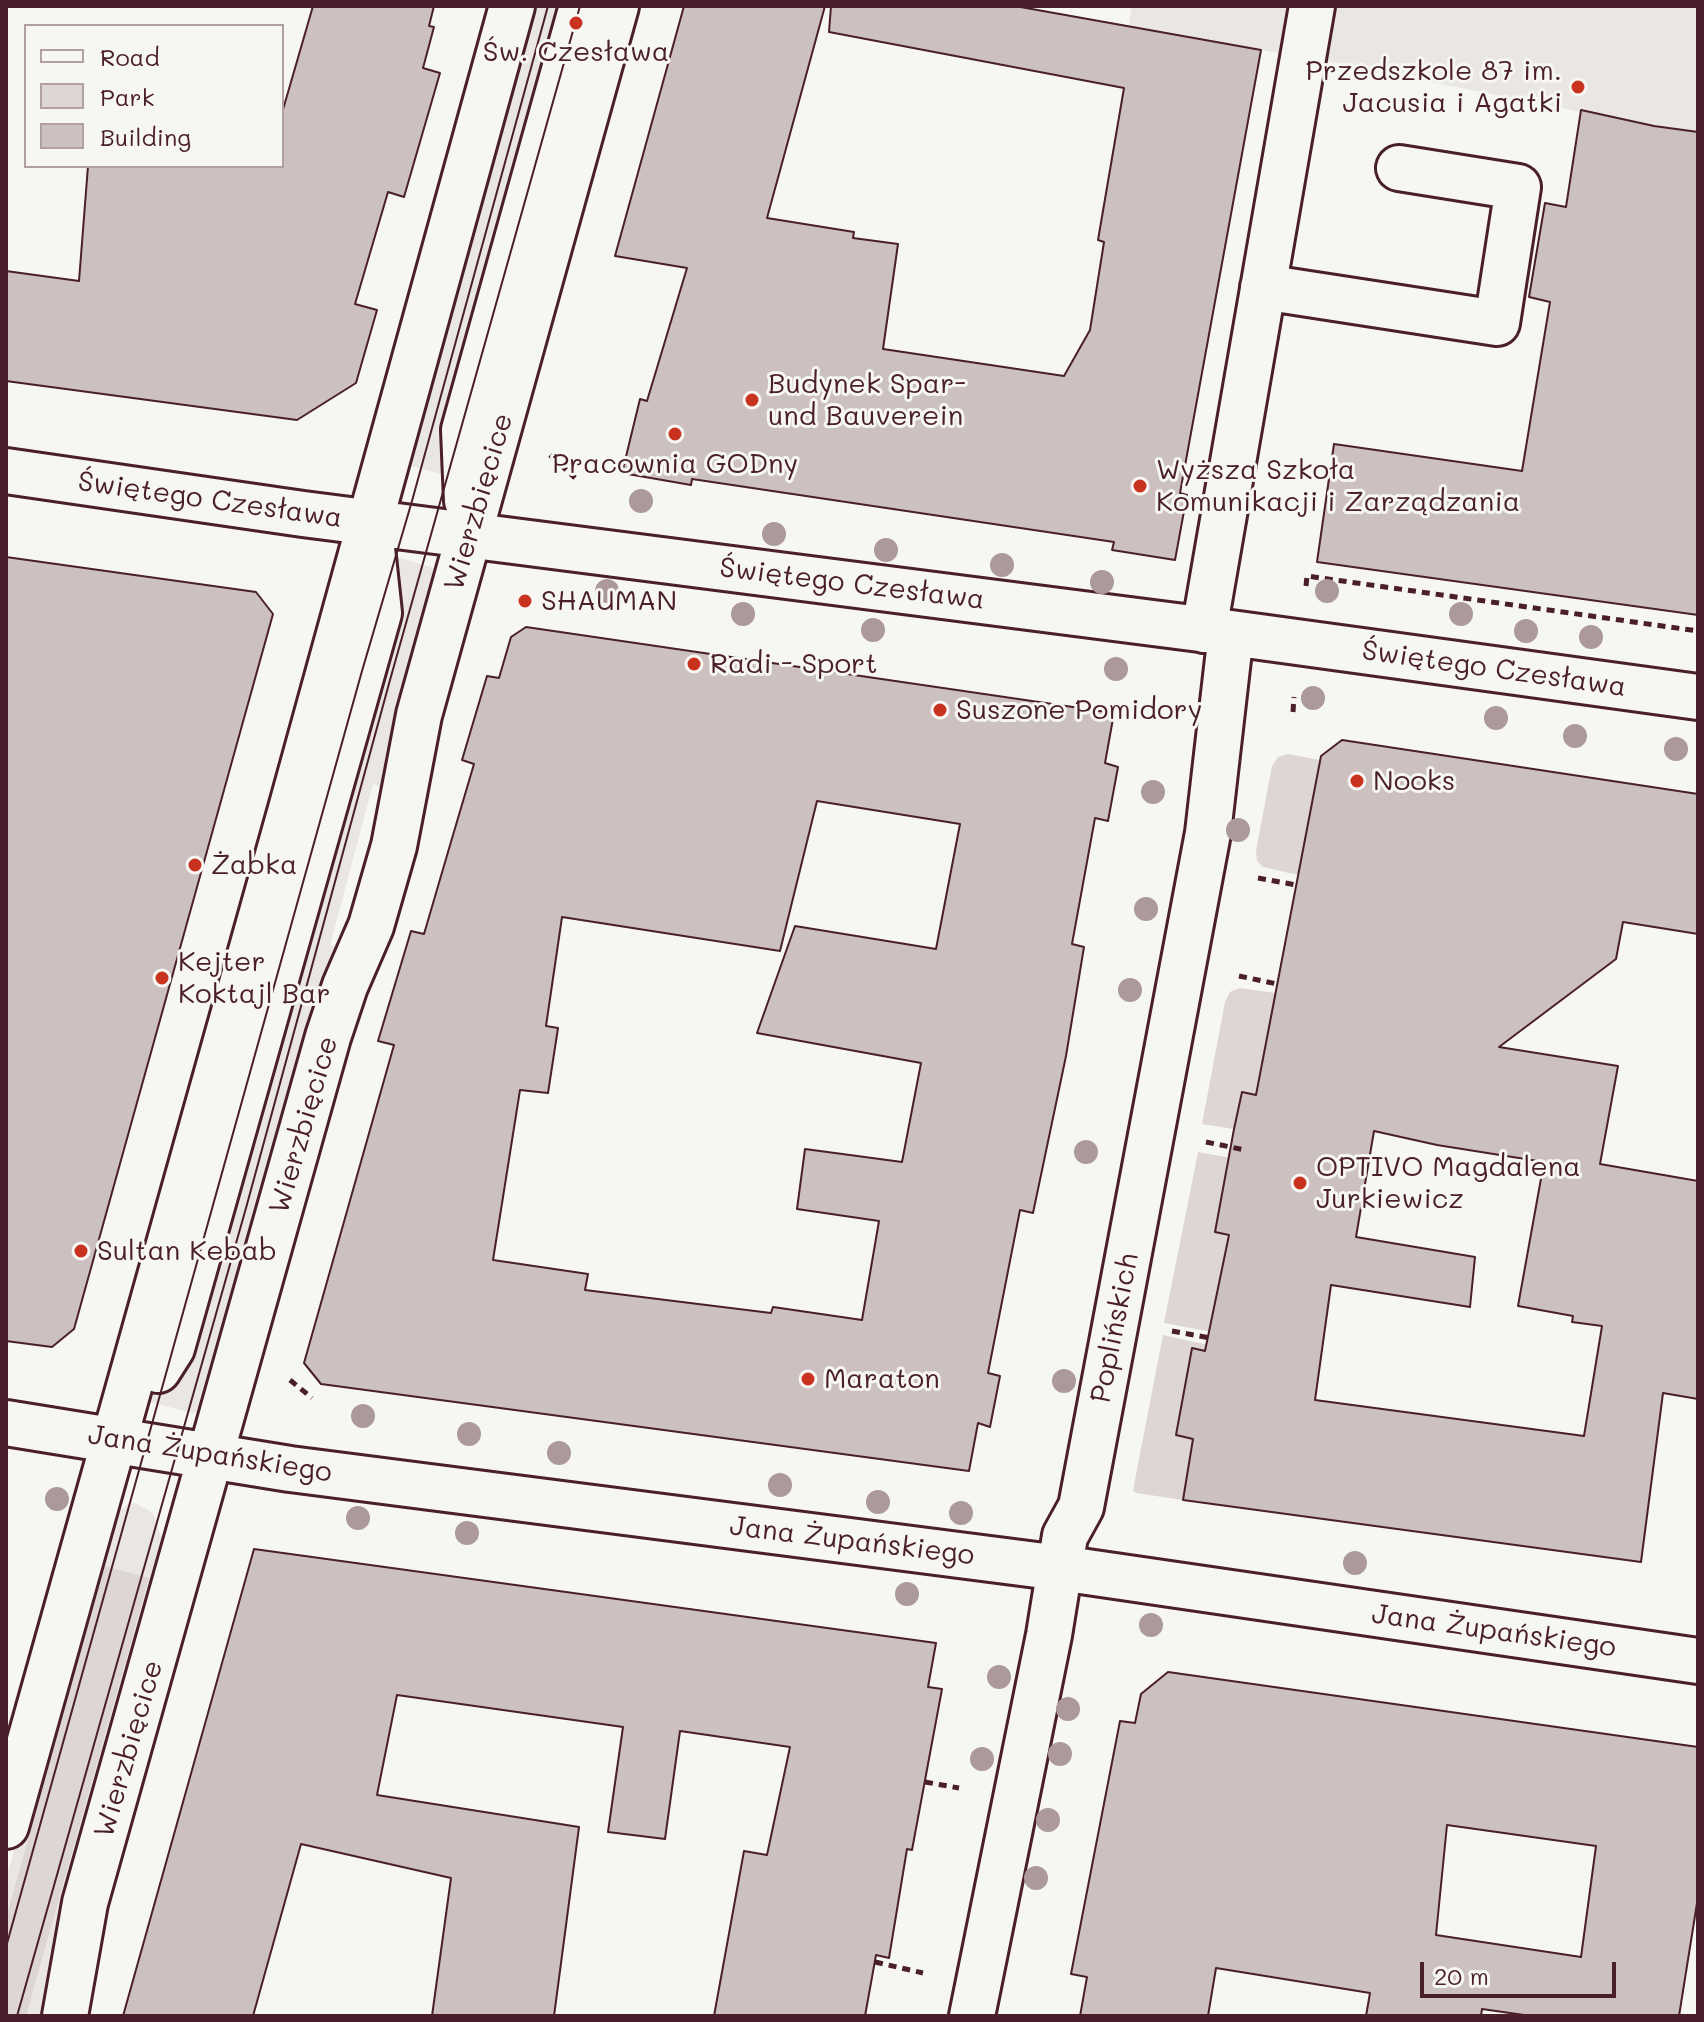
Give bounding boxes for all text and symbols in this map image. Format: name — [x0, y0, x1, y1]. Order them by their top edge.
marker: Św. Czesława — [567, 14, 585, 32]
legend — [24, 24, 284, 168]
place label: Św. Czesława — [483, 35, 669, 69]
text: Road — [100, 41, 160, 72]
place label: Przedszkole 87 im. Jacusia i Agatki — [1306, 54, 1562, 120]
marker: Przedszkole 87 im. Jacusia i Agatki — [1569, 78, 1587, 96]
text: Park — [100, 81, 154, 112]
text: Building — [100, 121, 191, 152]
place label: Budynek Spar- und Bauverein — [768, 367, 966, 433]
marker: Budynek Spar- und Bauverein — [743, 391, 761, 409]
street label: Wierzbięcice — [438, 410, 520, 594]
marker: Pracownia GODny — [666, 425, 684, 443]
place label: Pracownia GODny — [552, 447, 798, 481]
place label: Wyższa Szkoła Komunikacji i Zarządzania — [1156, 453, 1520, 519]
street label: Świętego Czesława — [76, 465, 344, 535]
marker: Wyższa Szkoła Komunikacji i Zarządzania — [1131, 477, 1149, 495]
street label: Świętego Czesława — [718, 551, 986, 617]
place label: SHAUMAN — [541, 584, 677, 618]
marker: SHAUMAN — [516, 592, 534, 610]
street label: Świętego Czesława — [1360, 634, 1628, 704]
place label: Radi - Sport — [710, 647, 877, 681]
marker: Radi - Sport — [685, 655, 703, 673]
place label: Suszone Pomidory — [956, 693, 1202, 727]
marker: Suszone Pomidory — [931, 701, 949, 719]
place label: Nooks — [1373, 764, 1455, 798]
marker: Nooks — [1348, 772, 1366, 790]
place label: Żabka — [211, 848, 297, 882]
marker: Żabka — [186, 856, 204, 874]
place label: Kejter Koktajl Bar — [178, 945, 331, 1011]
marker: Kejter Koktajl Bar — [153, 969, 171, 987]
street label: Wierzbięcice — [263, 1033, 345, 1217]
place label: OPTIVO Magdalena Jurkiewicz — [1316, 1150, 1581, 1216]
marker: OPTIVO Magdalena Jurkiewicz — [1291, 1174, 1309, 1192]
place label: Sultan Kebab — [97, 1234, 277, 1268]
marker: Sultan Kebab — [72, 1242, 90, 1260]
street label: Poplińskich — [1084, 1250, 1146, 1406]
place label: Maraton — [824, 1362, 940, 1396]
marker: Maraton — [799, 1370, 817, 1388]
street label: Jana Żupańskiego — [86, 1418, 334, 1490]
street label: Jana Żupańskiego — [728, 1509, 976, 1573]
street label: Jana Żupańskiego — [1370, 1597, 1618, 1665]
street label: Wierzbięcice — [88, 1657, 170, 1841]
scale bar — [1424, 1946, 1620, 1996]
text: 20 m — [1434, 1960, 1489, 1991]

